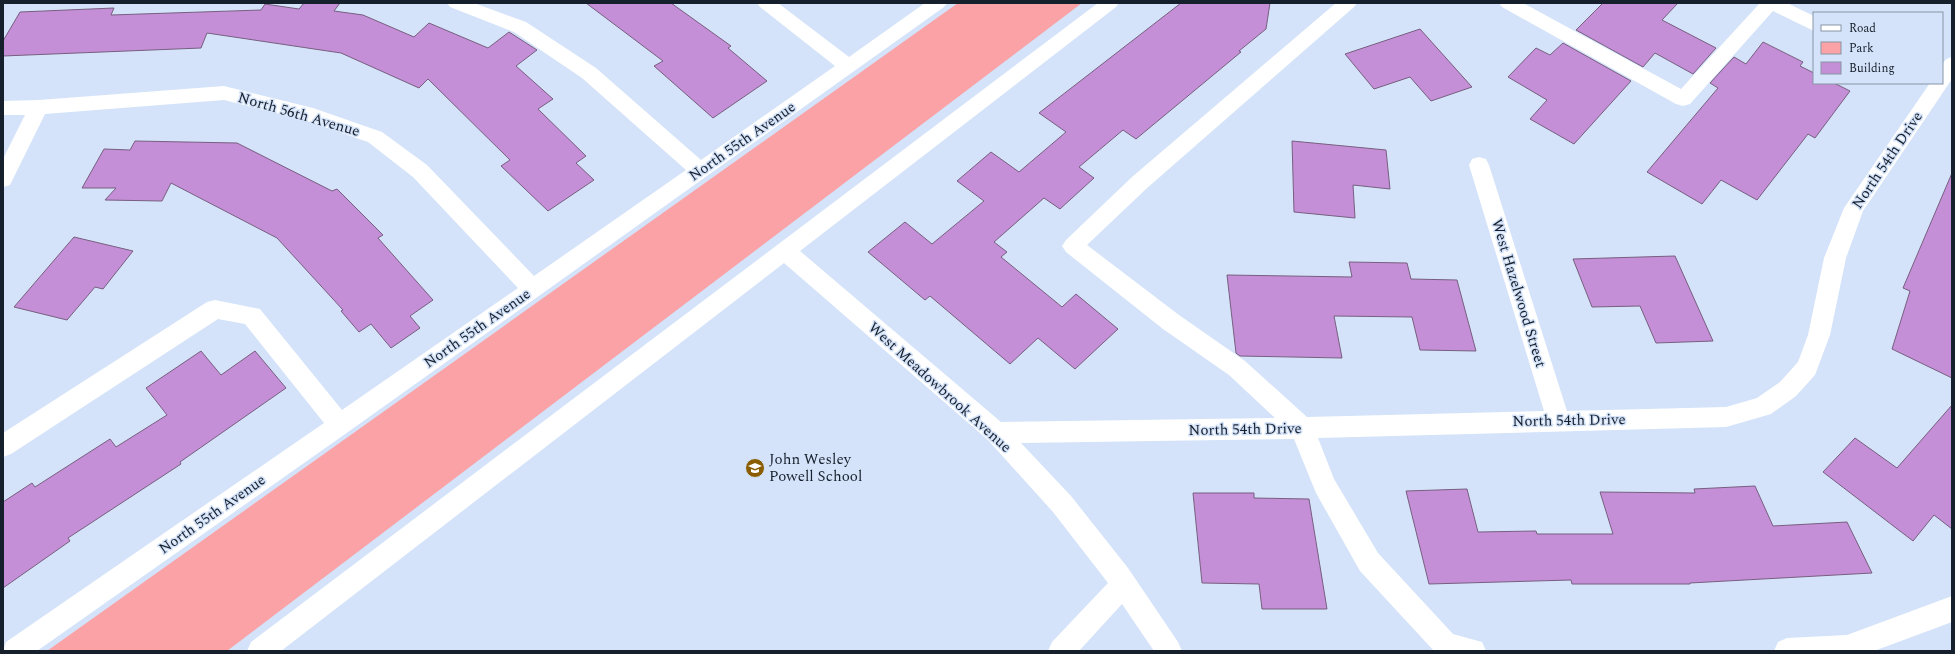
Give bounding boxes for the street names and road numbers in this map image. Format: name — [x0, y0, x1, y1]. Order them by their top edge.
street label: North 56th Avenue — [235, 86, 363, 143]
street label: North 55th Avenue — [684, 96, 801, 187]
street label: North 54th Drive — [1846, 107, 1929, 214]
street label: West Hazelwood Street — [1485, 216, 1552, 370]
street label: North 55th Avenue — [419, 283, 536, 374]
street label: West Meadowbrook Avenue — [863, 317, 1017, 458]
street label: North 54th Drive — [1512, 408, 1626, 433]
street label: North 54th Drive — [1188, 417, 1302, 442]
street label: North 55th Avenue — [154, 469, 271, 560]

